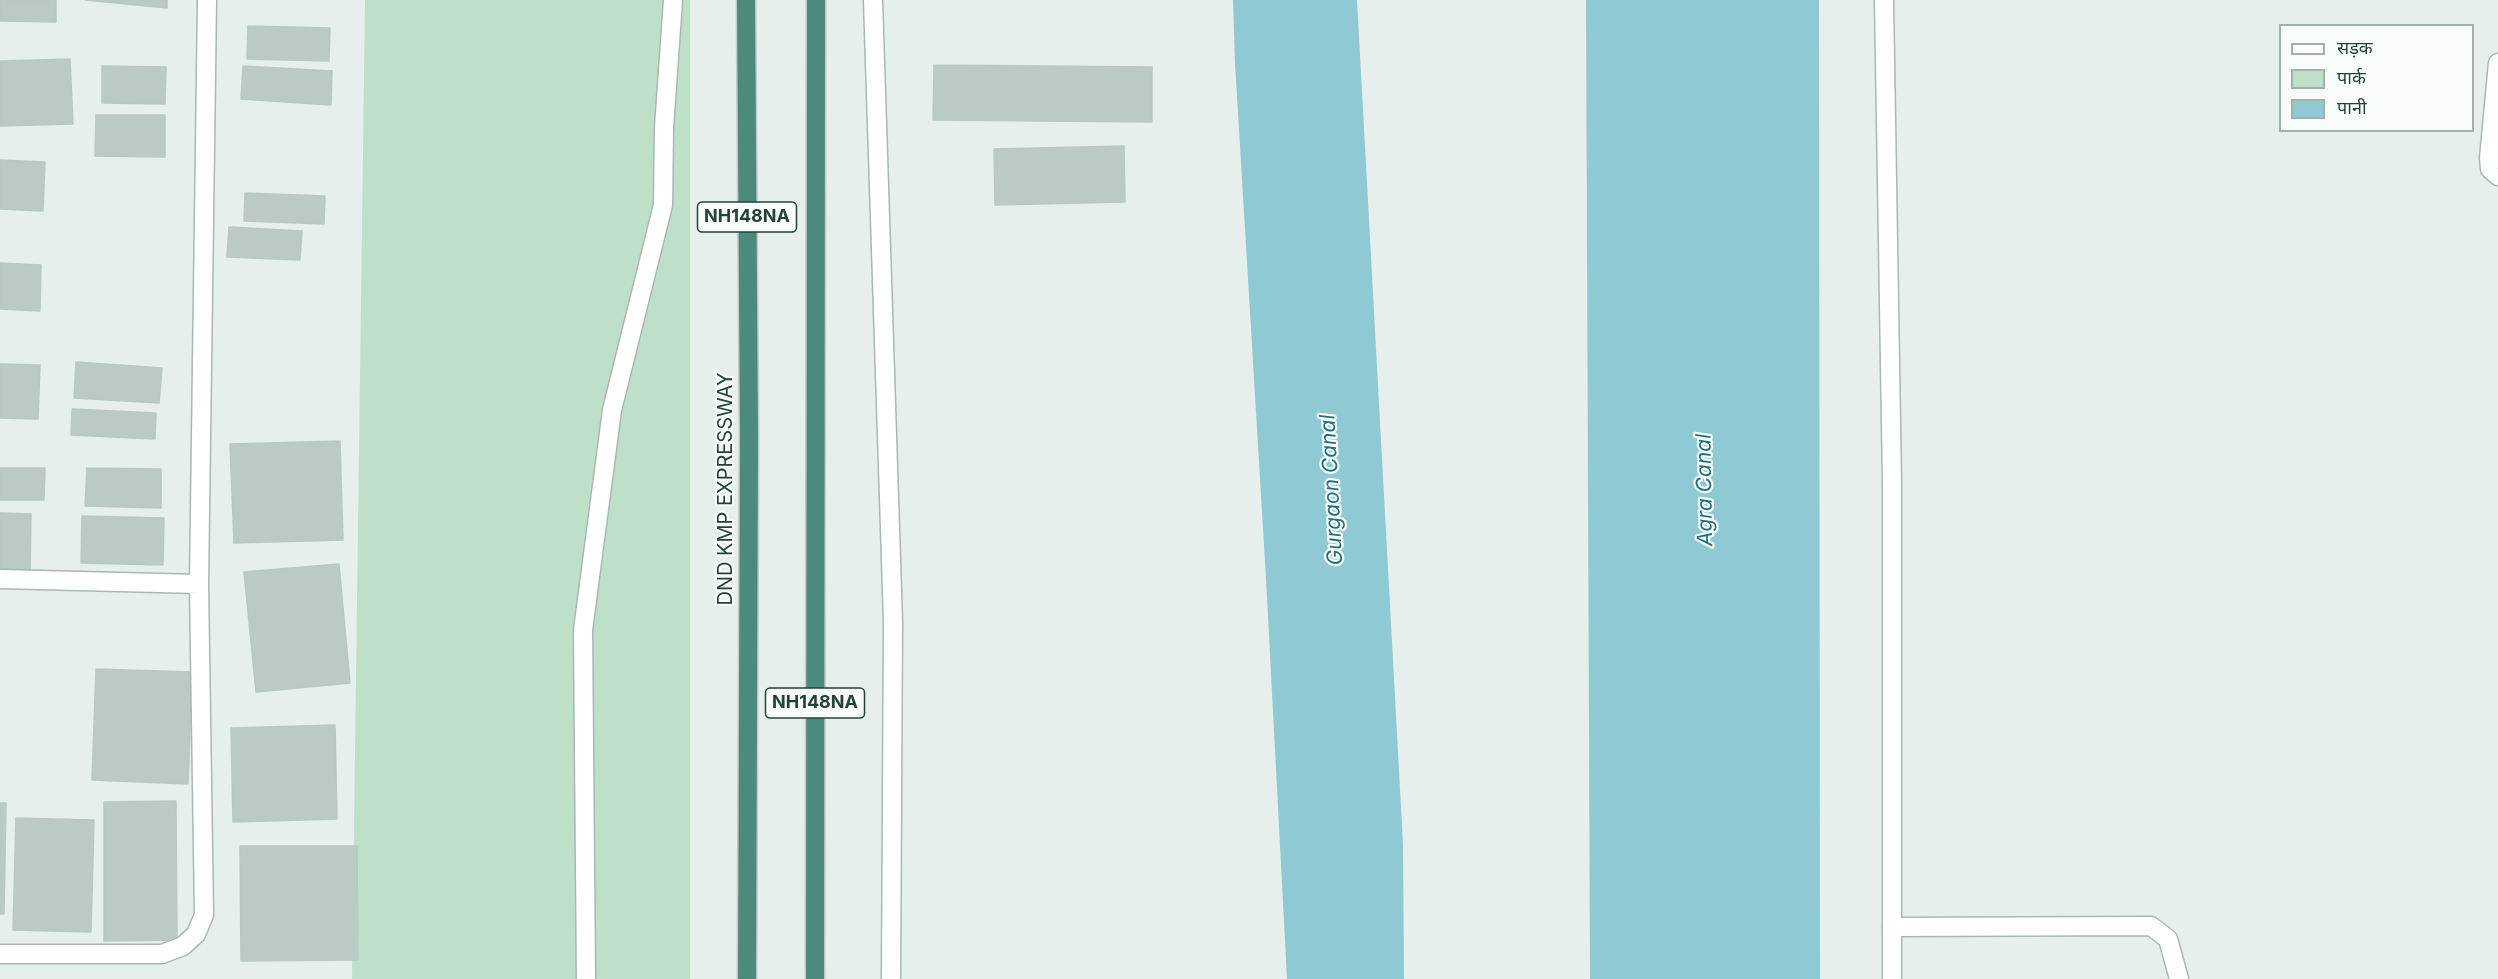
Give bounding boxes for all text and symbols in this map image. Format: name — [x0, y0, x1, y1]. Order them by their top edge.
legend — [2279, 24, 2474, 132]
text: सड़क — [2337, 37, 2373, 58]
text: पार्क — [2337, 67, 2366, 88]
text: पानी — [2337, 97, 2367, 118]
road number: NH148NA — [698, 202, 796, 232]
street label: DND KMP EXPRESSWAY — [714, 373, 738, 605]
water label: Gurgaon Canal — [1315, 414, 1349, 566]
water label: Agra Canal — [1691, 434, 1719, 546]
road number: NH148NA — [766, 688, 864, 718]

